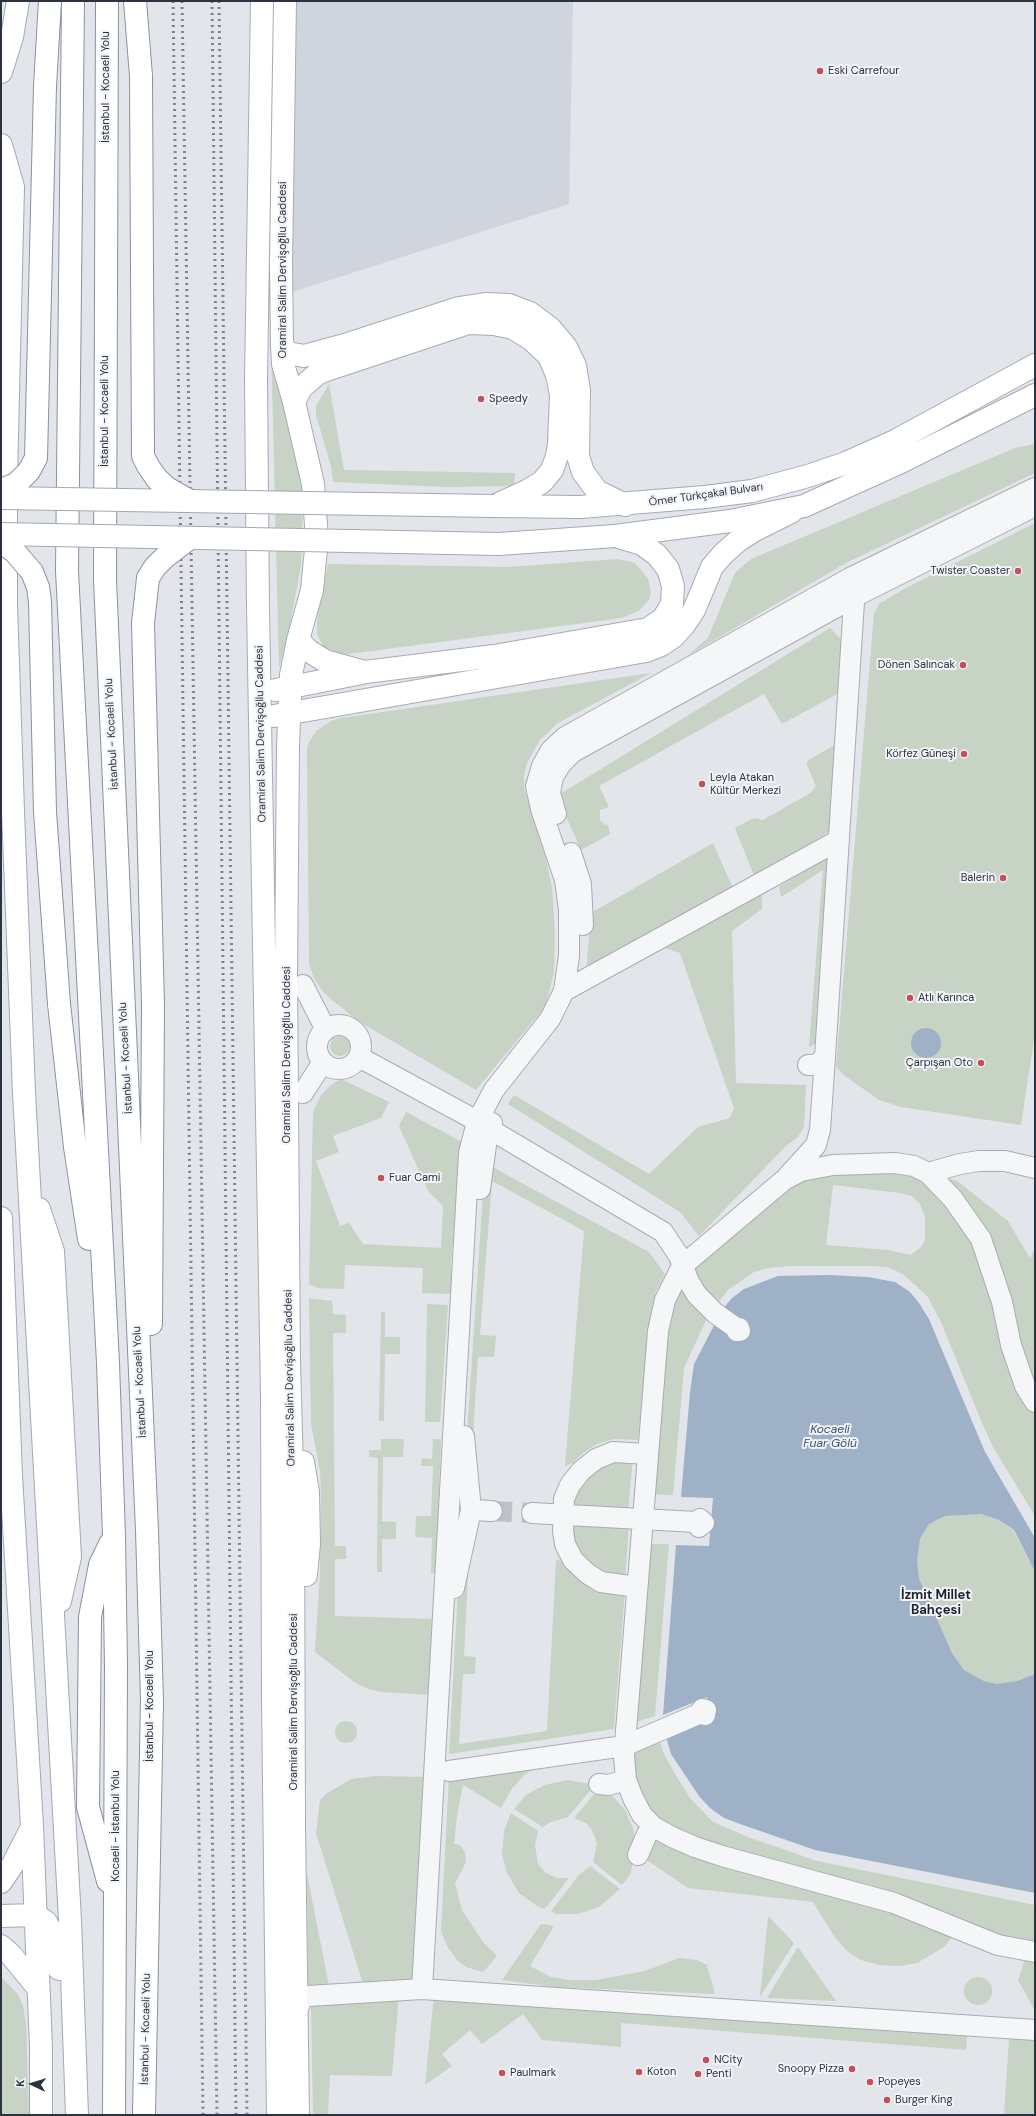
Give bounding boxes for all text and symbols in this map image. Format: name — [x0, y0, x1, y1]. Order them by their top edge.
street label: İstanbul - Kocaeli Yolu — [99, 31, 113, 143]
place label: Eski Carrefour — [828, 64, 899, 78]
marker: Eski Carrefour — [815, 66, 825, 76]
street label: Oramiral Salim Dervişoğllu Caddesi — [276, 181, 290, 359]
street label: İstanbul - Kocaeli Yolu — [98, 355, 112, 467]
place label: Speedy — [489, 392, 528, 406]
marker: Speedy — [476, 394, 486, 404]
street label: Ömer Türkçakal Bulvarı — [648, 480, 764, 510]
place label: Twister Coaster — [931, 564, 1010, 578]
marker: Twister Coaster — [1013, 566, 1023, 576]
street label: Oramiral Salim Dervişoğllu Caddesi — [253, 645, 269, 823]
place label: Dönen Salıncak — [878, 658, 955, 672]
marker: Dönen Salıncak — [958, 660, 968, 670]
street label: İstanbul - Kocaeli Yolu — [102, 678, 122, 790]
place label: Körfez Güneşi — [886, 747, 956, 761]
marker: Körfez Güneşi — [959, 749, 969, 759]
place label: Leyla Atakan Kültür Merkezi — [710, 771, 781, 797]
marker: Leyla Atakan Kültür Merkezi — [697, 779, 707, 789]
place label: Balerin — [961, 871, 995, 885]
marker: Balerin — [998, 873, 1008, 883]
street label: Oramiral Salim Dervişoğllu Caddesi — [280, 966, 294, 1144]
place label: Atlı Karınca — [918, 991, 974, 1005]
marker: Atlı Karınca — [905, 993, 915, 1003]
street label: İstanbul - Kocaeli Yolu — [116, 1002, 136, 1114]
place label: Çarpışan Oto — [906, 1056, 973, 1070]
marker: Çarpışan Oto — [976, 1058, 986, 1068]
place label: Fuar Cami — [389, 1171, 440, 1185]
marker: Fuar Cami — [376, 1173, 386, 1183]
street label: Oramiral Salim Dervişoğllu Caddesi — [282, 1289, 298, 1467]
street label: İstanbul - Kocaeli Yolu — [130, 1326, 150, 1438]
water label: Kocaeli Fuar Gölü — [803, 1423, 857, 1451]
district label: İzmit Millet Bahçesi — [901, 1588, 971, 1619]
street label: Oramiral Salim Dervişoğllu Caddesi — [287, 1613, 301, 1791]
street label: İstanbul - Kocaeli Yolu — [143, 1650, 157, 1762]
street label: Kocaeli - İstanbul Yolu — [109, 1770, 123, 1882]
street label: İstanbul - Kocaeli Yolu — [138, 1973, 154, 2085]
place label: NCity — [714, 2053, 743, 2067]
marker: NCity — [701, 2055, 711, 2065]
place label: Snoopy Pizza — [778, 2062, 844, 2076]
north arrow — [12, 2064, 52, 2104]
marker: Snoopy Pizza — [847, 2064, 857, 2074]
place label: Koton — [647, 2065, 676, 2079]
place label: Paulmark — [510, 2066, 556, 2080]
marker: Koton — [634, 2067, 644, 2077]
place label: Penti — [706, 2067, 732, 2081]
marker: Paulmark — [497, 2068, 507, 2078]
marker: Penti — [693, 2069, 703, 2079]
place label: Popeyes — [878, 2075, 921, 2089]
marker: Popeyes — [865, 2077, 875, 2087]
text: K — [13, 2079, 27, 2087]
place label: Burger King — [895, 2093, 953, 2107]
marker: Burger King — [882, 2095, 892, 2105]

